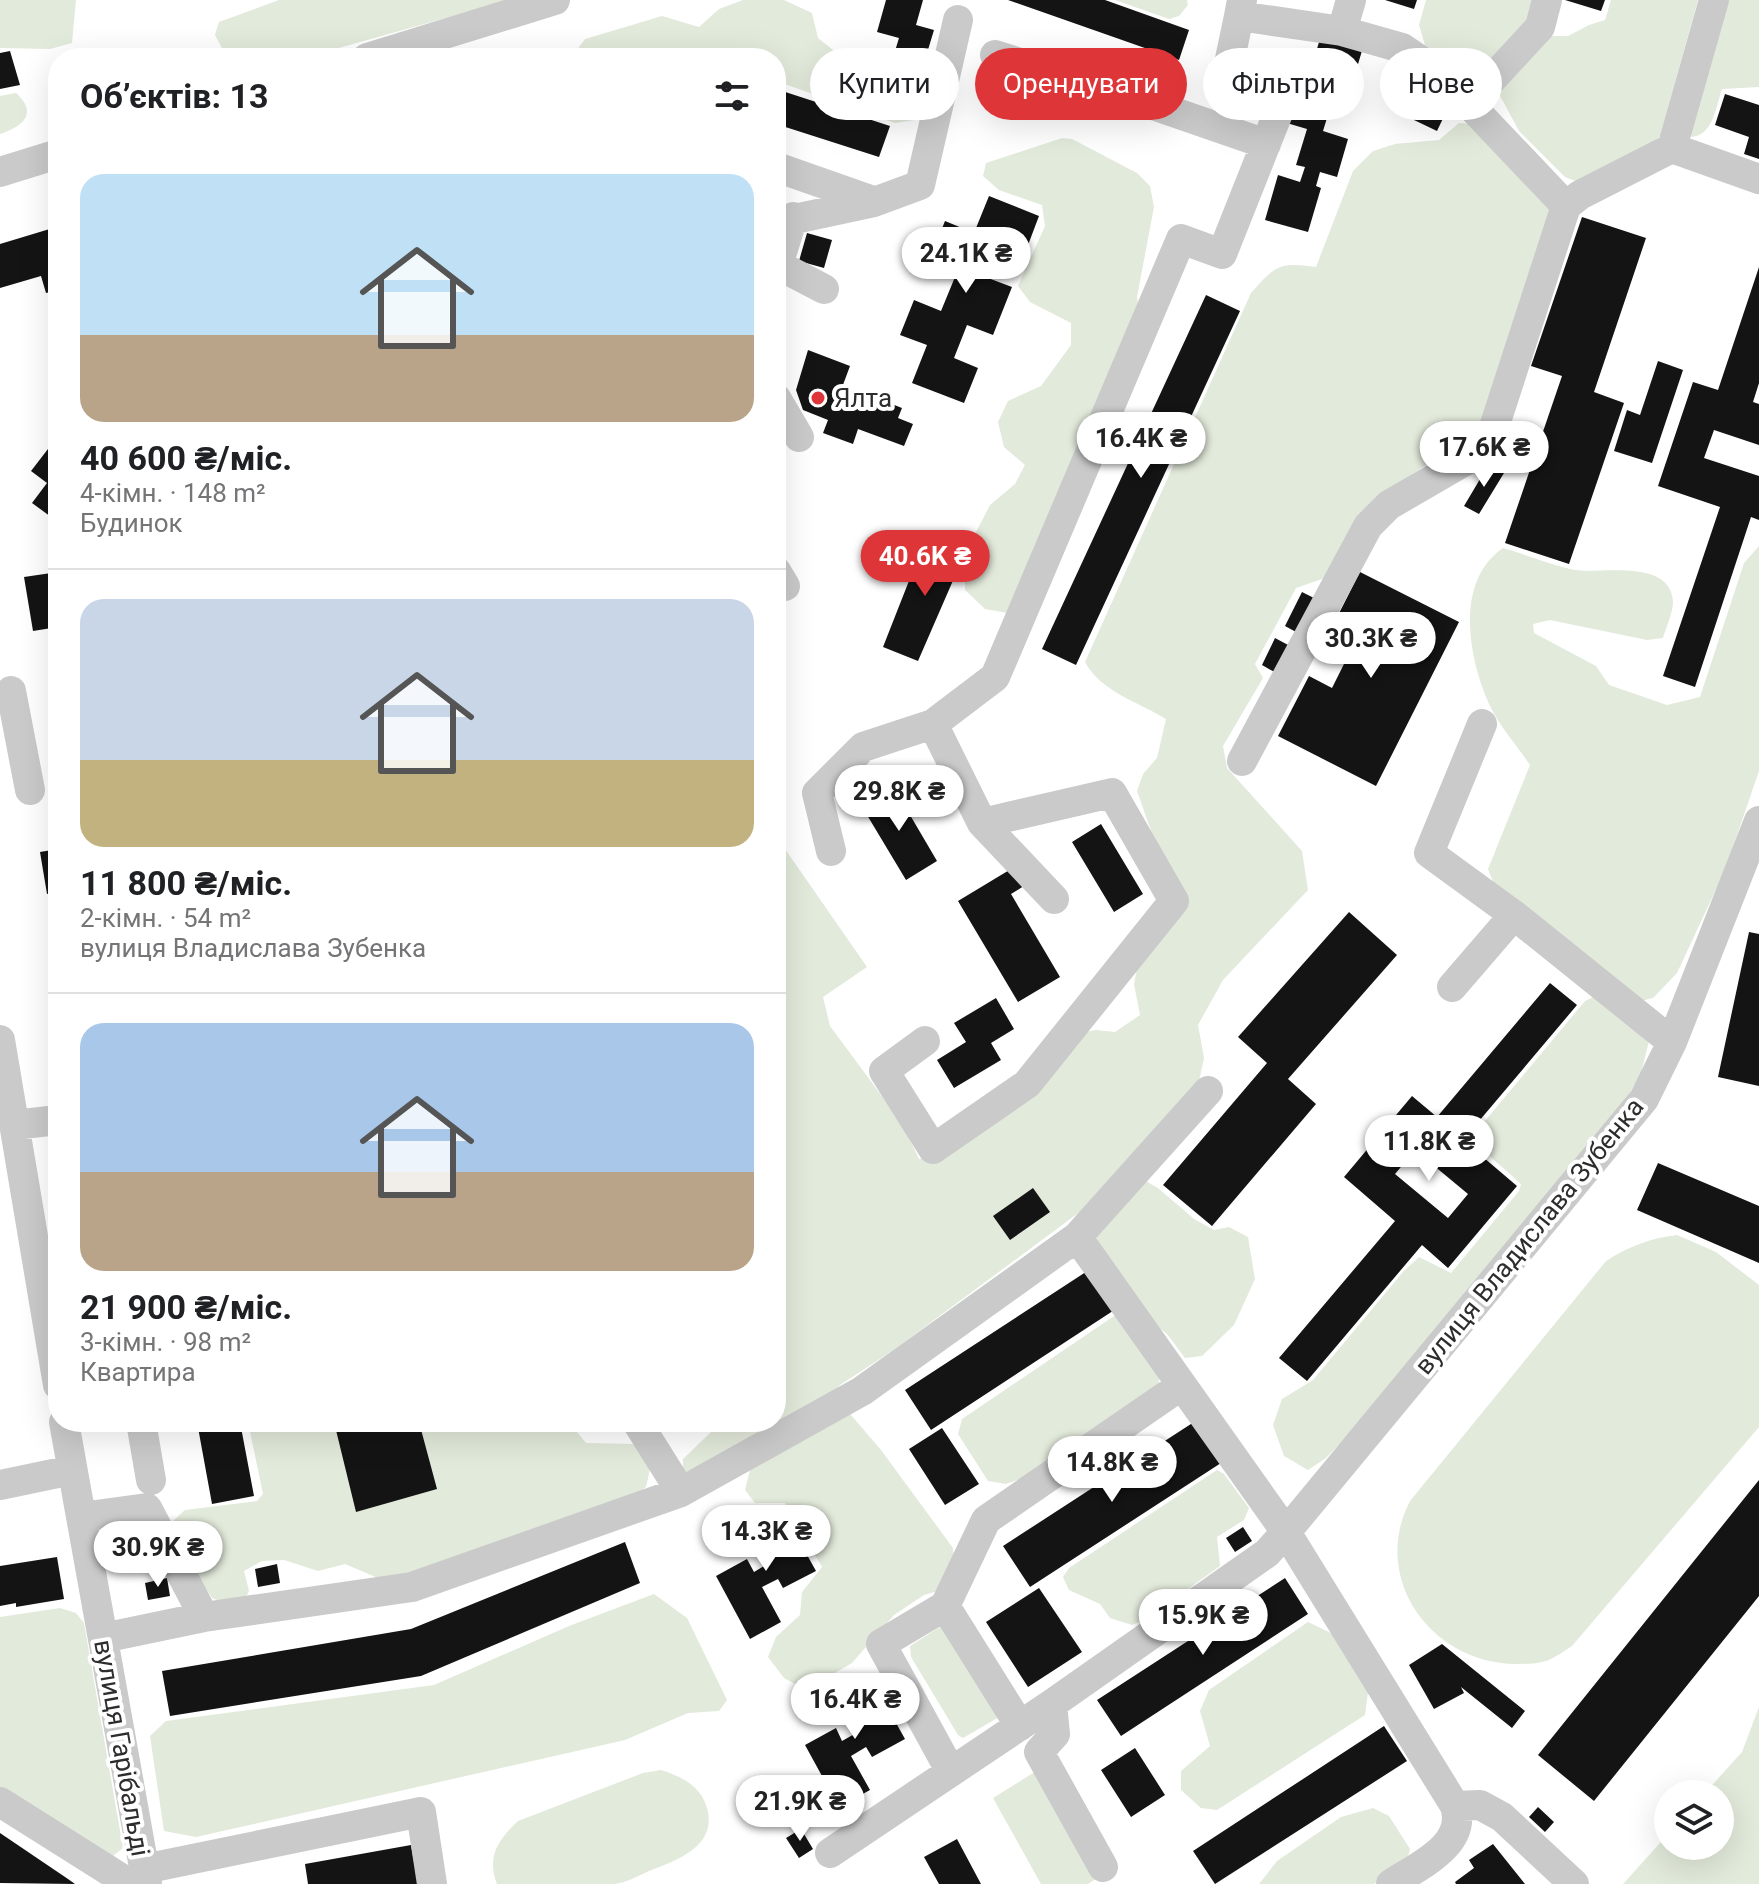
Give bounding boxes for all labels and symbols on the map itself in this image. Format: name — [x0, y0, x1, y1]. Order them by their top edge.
pin: 24.1K ₴ — [892, 227, 1040, 295]
place label: Ялта — [834, 383, 892, 413]
marker: Ялта — [809, 389, 827, 407]
pin: 16.4K ₴ — [1067, 412, 1215, 480]
pin: 17.6K ₴ — [1410, 421, 1558, 489]
pin: 40.6K ₴ — [851, 530, 999, 598]
pin: 30.3K ₴ — [1297, 612, 1445, 680]
pin: 29.8K ₴ — [825, 765, 973, 833]
street label: вулиця Владислава Зубенка — [1408, 1092, 1650, 1380]
pin: 11.8K ₴ — [1355, 1115, 1503, 1183]
pin: 14.8K ₴ — [1038, 1436, 1186, 1504]
pin: 14.3K ₴ — [692, 1505, 840, 1573]
pin: 30.9K ₴ — [84, 1521, 232, 1589]
pin: 15.9K ₴ — [1129, 1589, 1277, 1657]
street label: вулиця Гарібальді — [88, 1637, 156, 1859]
pin: 16.4K ₴ — [781, 1673, 929, 1741]
pin: 21.9K ₴ — [726, 1775, 874, 1843]

